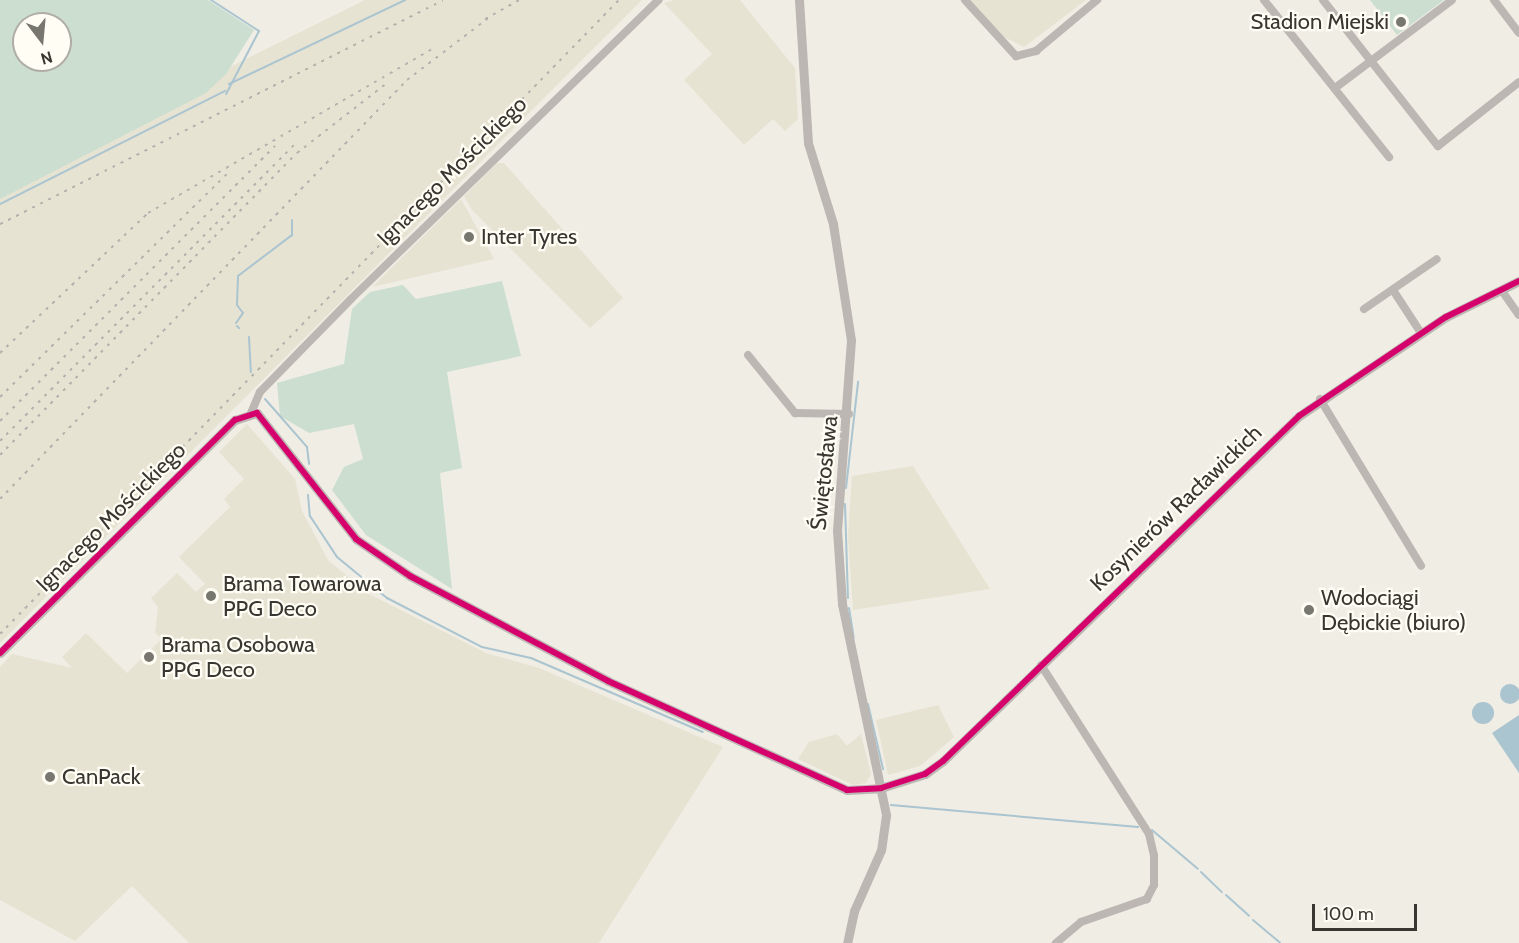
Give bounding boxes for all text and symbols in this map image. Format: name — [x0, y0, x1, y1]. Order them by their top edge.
place label: Stadion Miejski — [1250, 9, 1389, 35]
north arrow — [12, 12, 72, 72]
marker: Stadion Miejski — [1394, 15, 1408, 29]
text: N — [38, 47, 55, 69]
street label: Ignacego Mościckiego — [372, 91, 532, 251]
place label: Inter Tyres — [481, 224, 577, 250]
marker: Inter Tyres — [462, 230, 476, 244]
street label: Świętosława — [805, 414, 843, 532]
street label: Kosynierów Racławickich — [1085, 419, 1267, 597]
street label: Ignacego Mościckiego — [31, 437, 191, 597]
place label: Brama Towarowa PPG Deco — [223, 570, 382, 622]
place label: Wodociągi Dębickie (biuro) — [1321, 584, 1466, 636]
marker: Brama Towarowa PPG Deco — [204, 589, 218, 603]
marker: Wodociągi Dębickie (biuro) — [1302, 603, 1316, 617]
place label: Brama Osobowa PPG Deco — [161, 631, 315, 682]
marker: Brama Osobowa PPG Deco — [142, 650, 156, 664]
place label: CanPack — [62, 764, 141, 790]
marker: CanPack — [43, 770, 57, 784]
scale bar — [1315, 892, 1420, 930]
text: 100 m — [1323, 903, 1374, 925]

